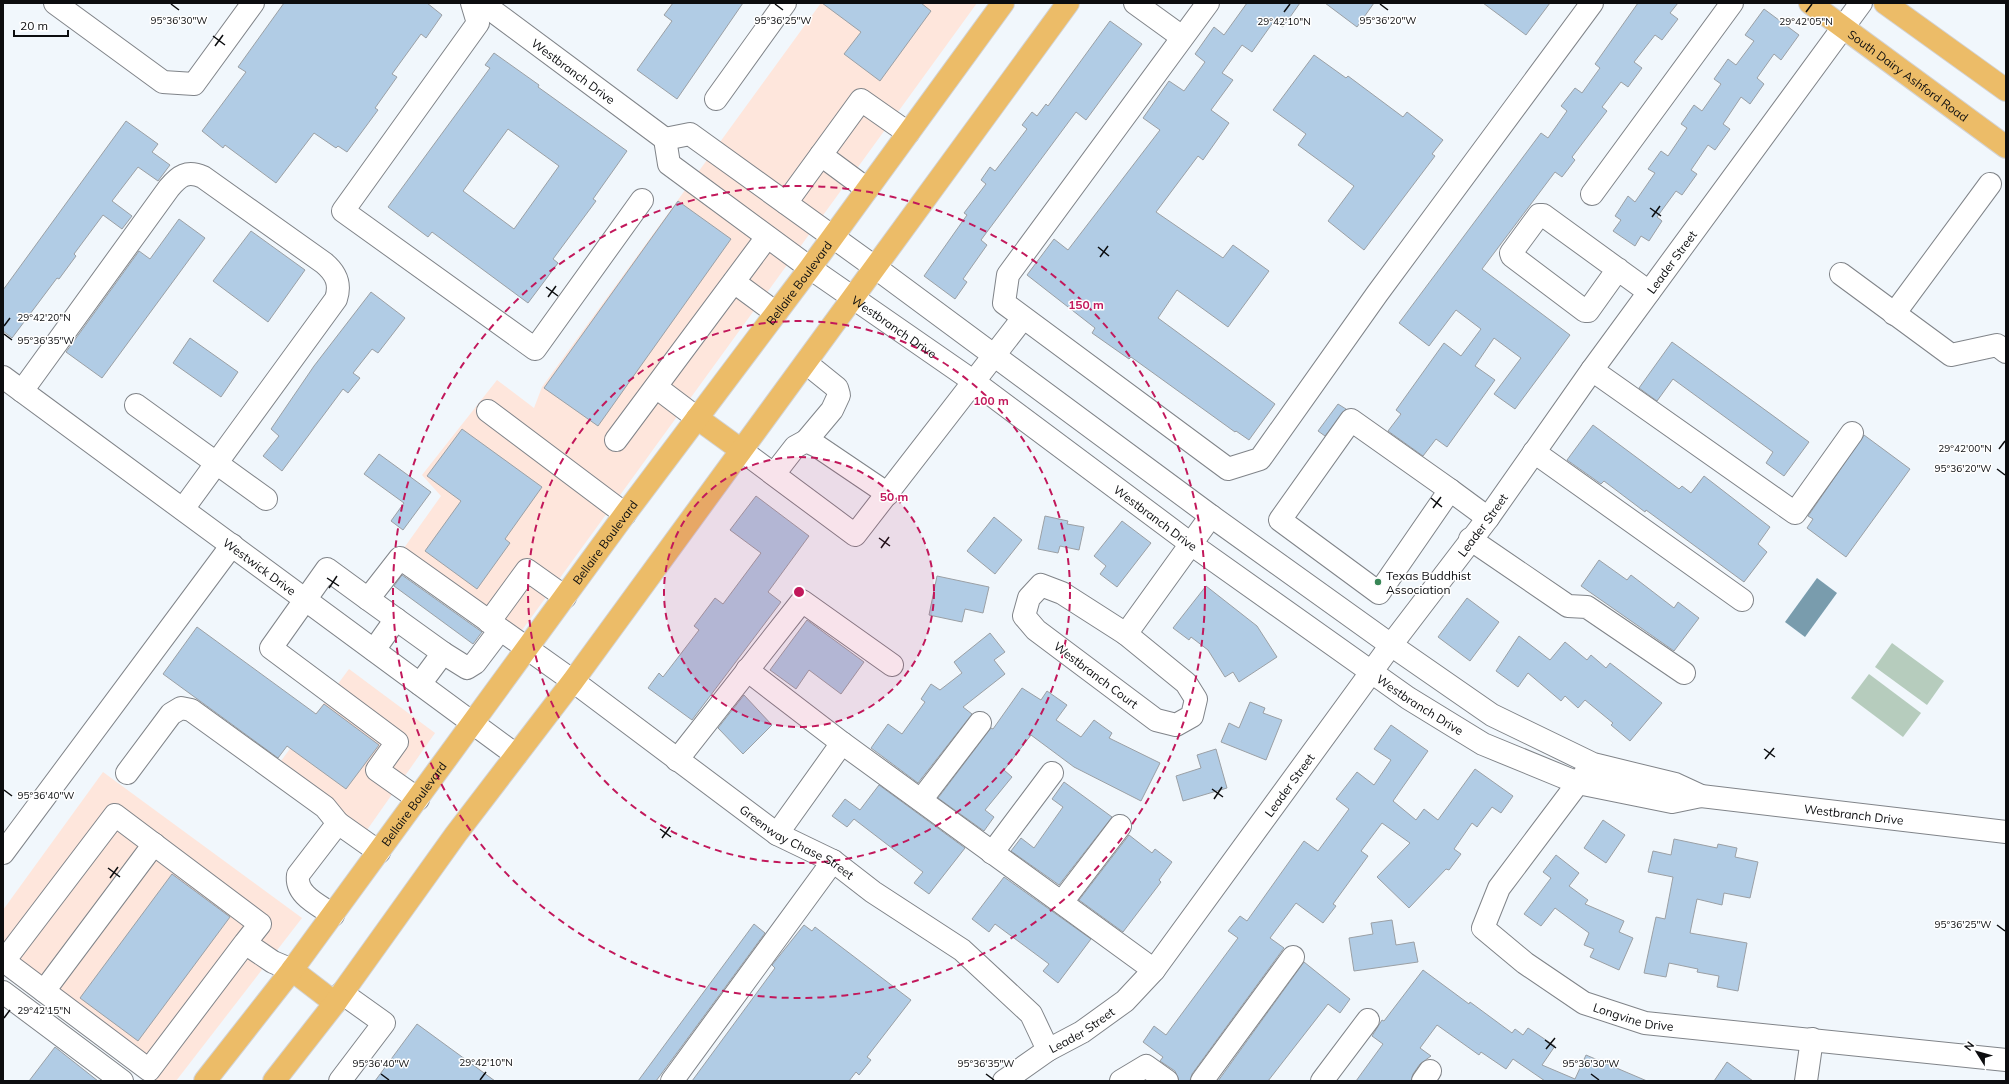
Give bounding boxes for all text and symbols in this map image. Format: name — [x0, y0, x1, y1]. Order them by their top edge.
scale bar — [14, 12, 68, 38]
text: 95°36'30"W — [151, 14, 207, 27]
text: 95°36'25"W — [755, 14, 811, 27]
text: 95°36'20"W — [1360, 14, 1416, 27]
text: 29°42'10"N — [1257, 15, 1311, 28]
text: 29°42'05"N — [1779, 15, 1833, 28]
text: 20 m — [20, 18, 48, 33]
street label: South Dairy Ashford Road — [1845, 26, 1971, 124]
street label: Westbranch Drive — [529, 35, 618, 107]
street label: Leader Street — [1643, 227, 1700, 296]
street label: Bellaire Boulevard — [763, 238, 835, 328]
street label: Westbranch Drive — [849, 292, 940, 361]
text: 150 m — [1068, 297, 1104, 312]
text: 29°42'20"N — [17, 311, 71, 324]
text: 95°36'35"W — [18, 334, 74, 347]
text: 100 m — [973, 393, 1009, 408]
text: 29°42'00"N — [1938, 442, 1992, 455]
text: 95°36'20"W — [1935, 462, 1991, 475]
street label: Westbranch Drive — [1111, 482, 1200, 554]
text: 50 m — [880, 489, 908, 504]
street label: Leader Street — [1454, 490, 1511, 559]
street label: Bellaire Boulevard — [569, 497, 640, 587]
street label: Westwick Drive — [220, 534, 299, 598]
place label: Texas Buddhist Association — [1386, 568, 1471, 597]
marker: Texas Buddhist Association — [1373, 577, 1383, 587]
centre of rings — [792, 585, 806, 599]
street label: Westbranch Court — [1051, 638, 1141, 712]
street label: Westbranch Drive — [1374, 671, 1466, 738]
street label: Leader Street — [1261, 750, 1317, 819]
street label: Bellaire Boulevard — [378, 759, 449, 849]
text: 95°36'40"W — [18, 789, 74, 802]
street label: Greenway Chase Street — [737, 801, 857, 882]
street label: Westbranch Drive — [1803, 801, 1904, 827]
text: 95°36'25"W — [1935, 918, 1991, 931]
street label: Longvine Drive — [1591, 999, 1674, 1033]
text: 29°42'15"N — [17, 1004, 71, 1017]
street label: Leader Street — [1046, 1004, 1117, 1056]
north arrow — [1957, 1032, 1997, 1072]
text: N — [1961, 1038, 1977, 1054]
text: 29°42'10"N — [459, 1056, 513, 1069]
text: 95°36'40"W — [353, 1057, 409, 1070]
text: 95°36'35"W — [958, 1057, 1014, 1070]
text: 95°36'30"W — [1563, 1057, 1619, 1070]

